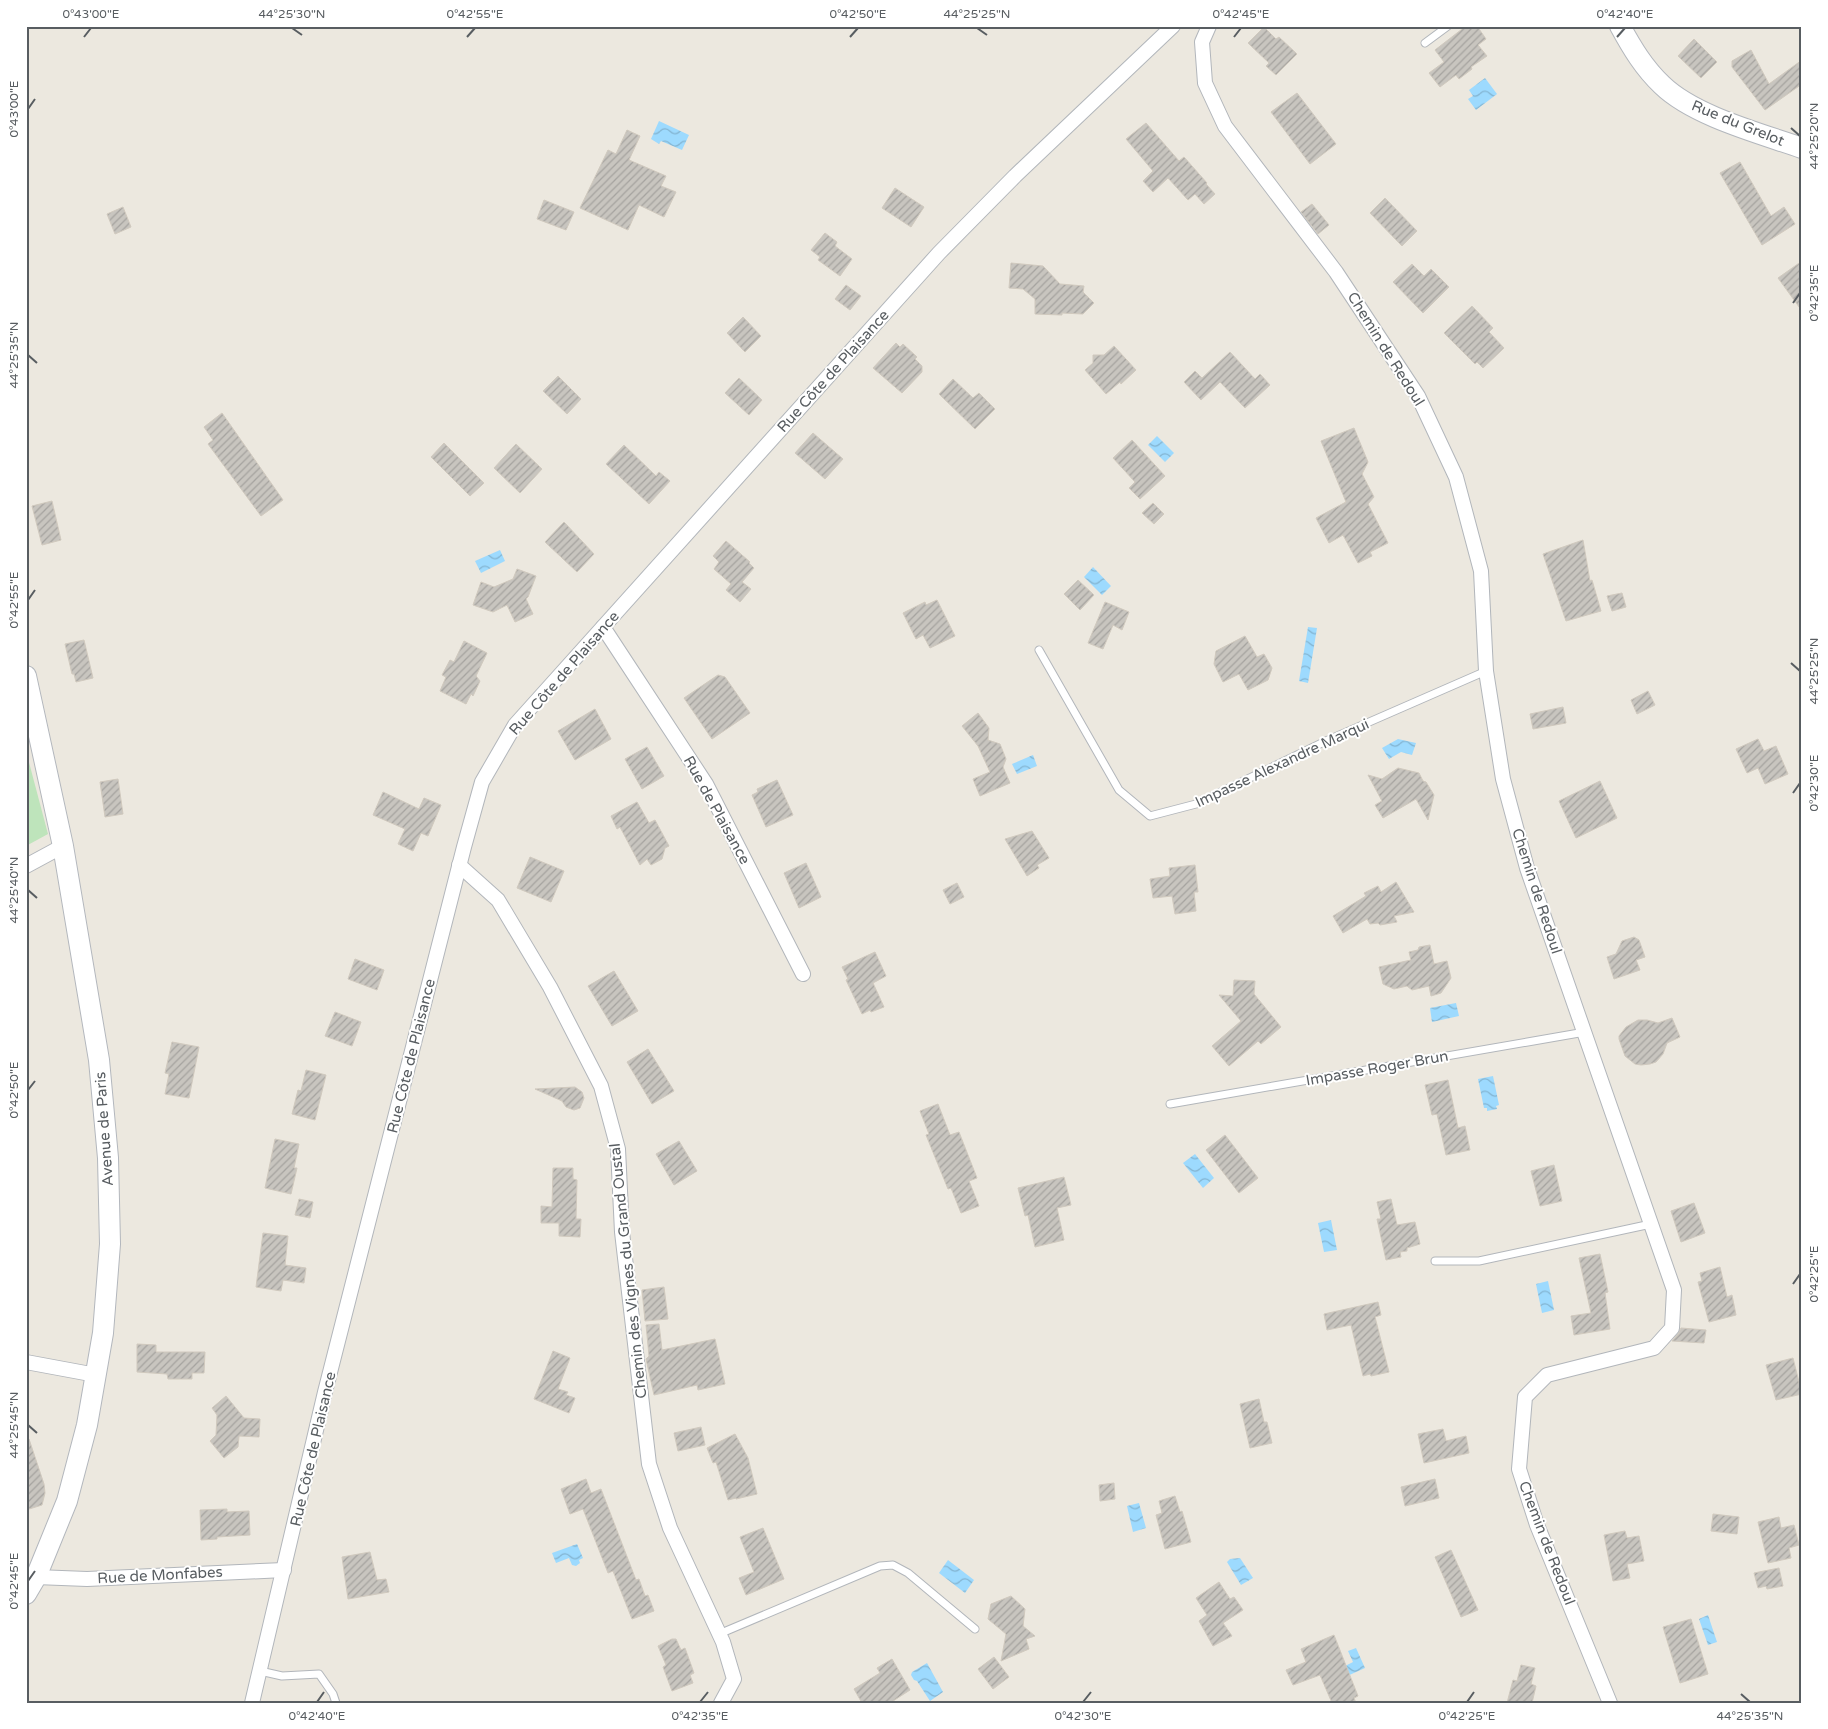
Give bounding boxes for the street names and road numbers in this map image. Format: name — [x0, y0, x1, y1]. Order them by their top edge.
street label: Rue du Grelot — [1689, 96, 1787, 150]
street label: Chemin de Redoul — [1344, 289, 1428, 409]
street label: Rue Côte de Plaisance — [773, 306, 893, 436]
street label: Rue Côte de Plaisance — [505, 607, 623, 739]
street label: Impasse Alexandre Marqui — [1192, 715, 1372, 811]
street label: Rue de Plaisance — [680, 753, 754, 867]
street label: Chemin de Redoul — [1508, 826, 1566, 956]
street label: Rue Côte de Plaisance — [383, 977, 439, 1135]
street label: Impasse Roger Brun — [1304, 1047, 1450, 1089]
street label: Avenue de Paris — [91, 1071, 117, 1187]
street label: Chemin des Vignes du Grand Oustal — [606, 1142, 650, 1400]
street label: Rue Côte de Plaisance — [286, 1370, 340, 1528]
street label: Chemin de Redoul — [1515, 1479, 1579, 1607]
street label: Rue de Monfabes — [97, 1563, 223, 1587]

